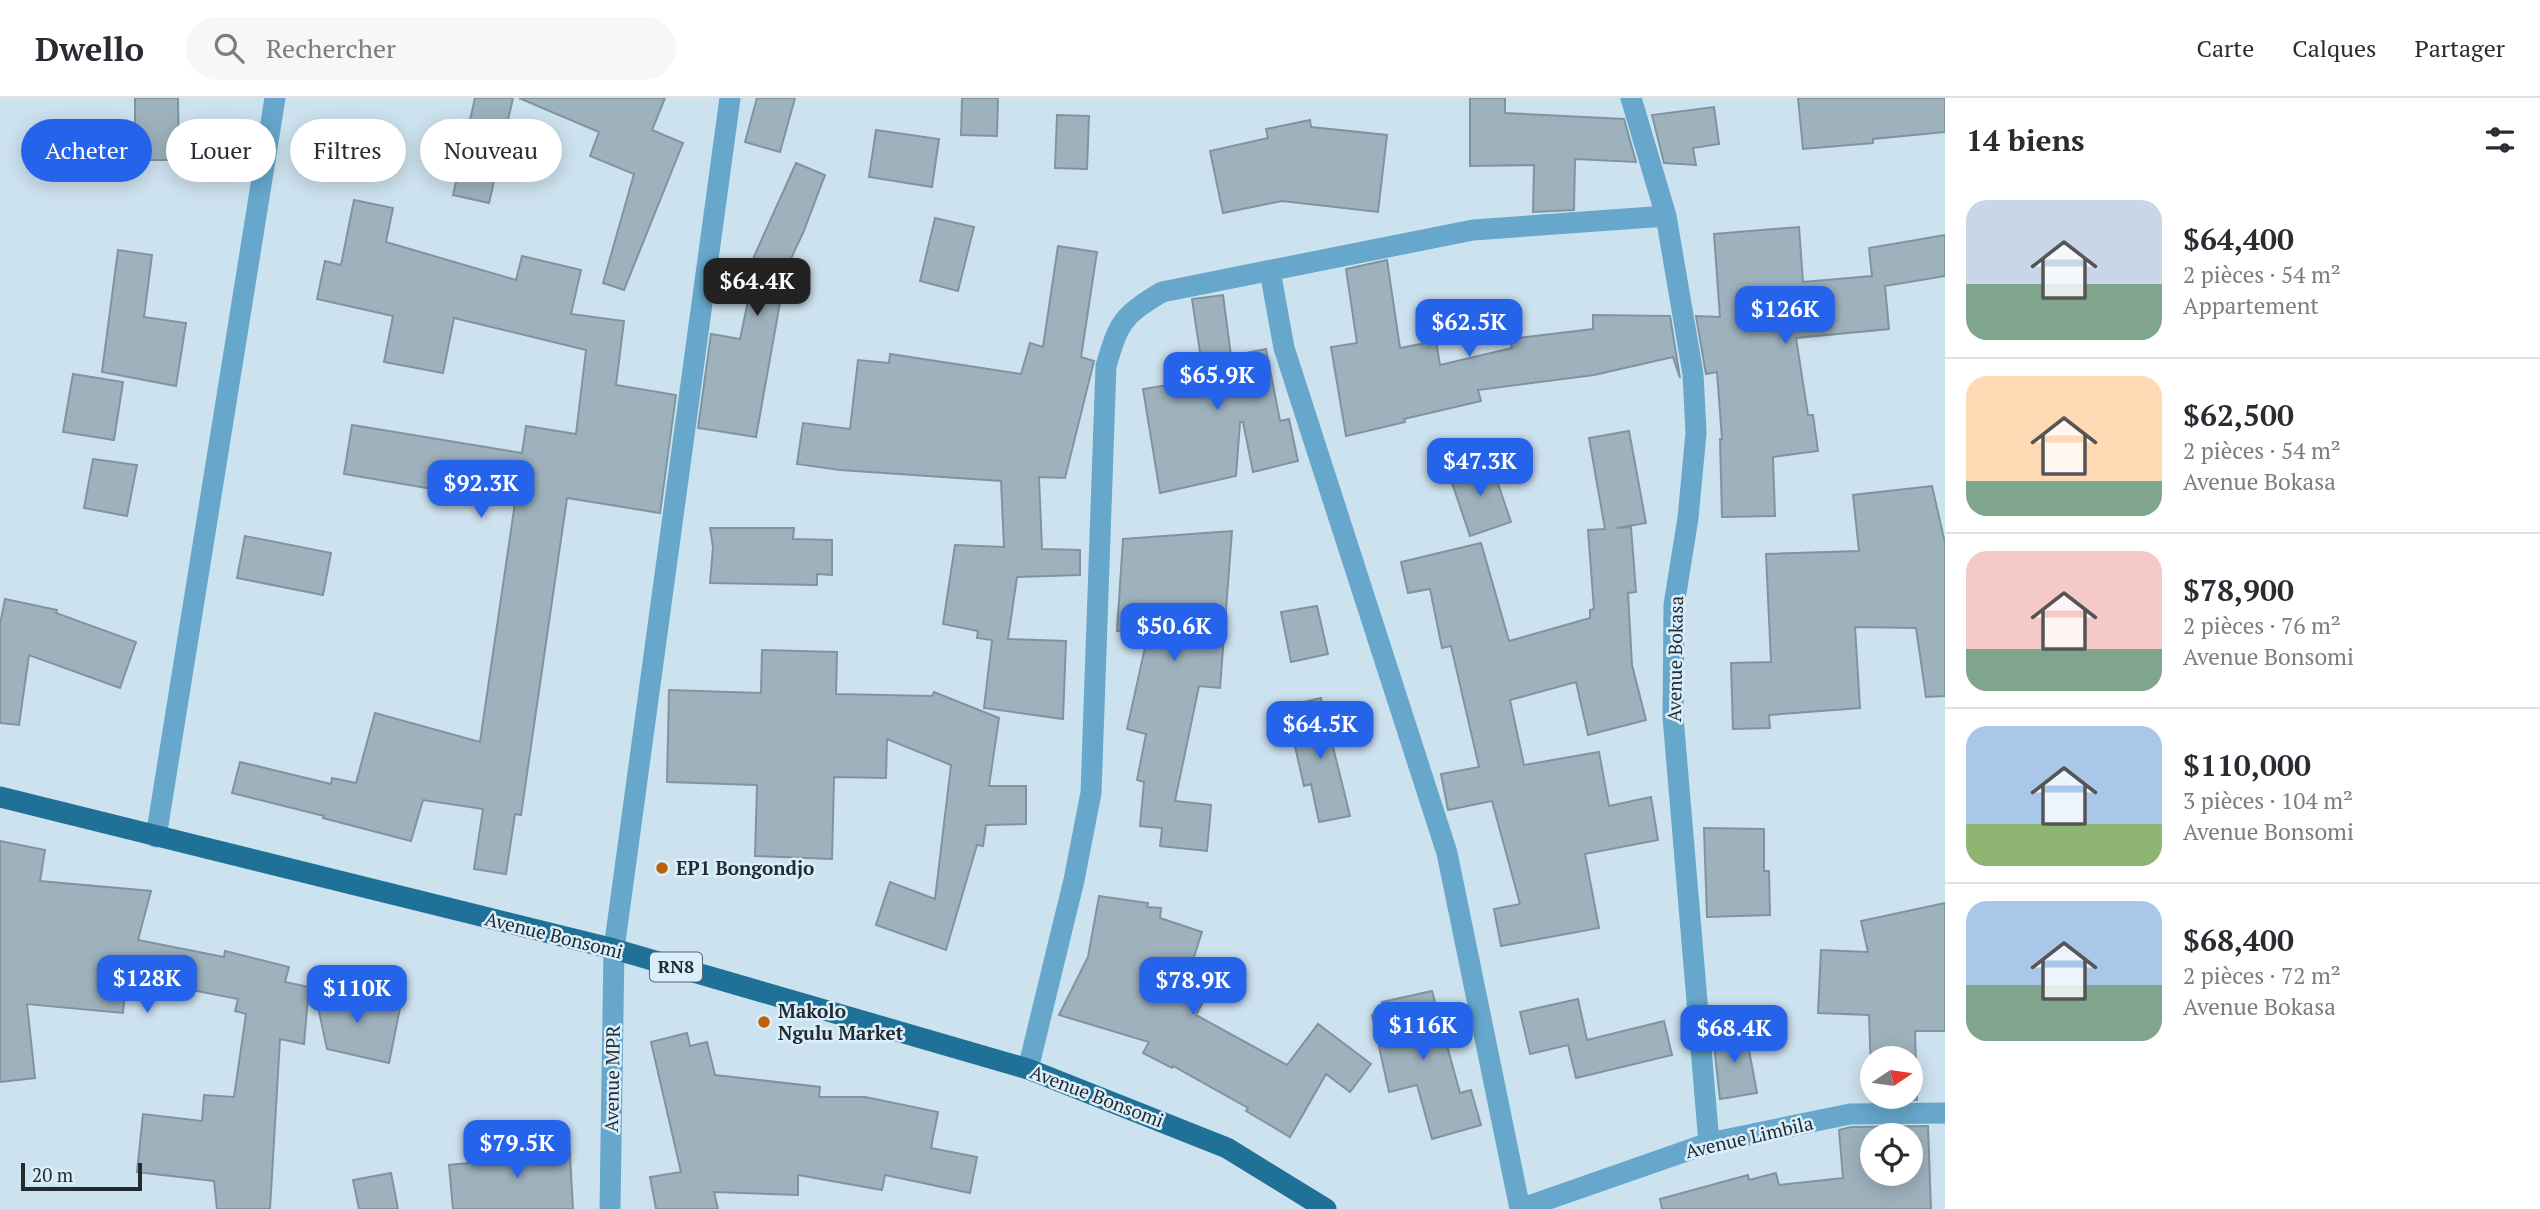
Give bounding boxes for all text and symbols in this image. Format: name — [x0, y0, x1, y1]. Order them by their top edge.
search box — [186, 17, 676, 80]
text: Dwello — [35, 27, 144, 70]
icon: search — [210, 29, 248, 67]
text: Rechercher — [266, 31, 396, 65]
text: Carte — [2196, 32, 2254, 64]
text: Calques — [2292, 32, 2376, 64]
text: Partager — [2414, 32, 2505, 64]
chip: Acheter — [21, 119, 152, 182]
chip: Louer — [166, 119, 276, 182]
chip: Filtres — [290, 119, 406, 182]
chip: Nouveau — [420, 119, 562, 182]
text: 14 biens — [1966, 120, 2085, 160]
icon: filters — [2481, 121, 2519, 159]
text: $64,400 — [2183, 219, 2294, 259]
icon: home — [2022, 228, 2106, 312]
pin: $64.4K — [700, 258, 814, 318]
text: 2 pièces · 54 m² — [2183, 259, 2341, 290]
text: $64.4K — [719, 265, 795, 296]
pin: $126K — [1736, 286, 1834, 346]
text: Appartement — [2183, 290, 2319, 321]
text: $126K — [1751, 293, 1819, 324]
pin: $62.5K — [1412, 300, 1526, 359]
text: $62.5K — [1431, 306, 1507, 337]
pin: $65.9K — [1160, 352, 1274, 412]
text: $65.9K — [1179, 359, 1255, 390]
text: $62,500 — [2183, 395, 2294, 435]
icon: home — [2022, 404, 2106, 488]
text: 2 pièces · 54 m² — [2183, 435, 2341, 466]
pin: $47.3K — [1423, 438, 1537, 498]
text: $47.3K — [1443, 445, 1517, 476]
pin: $92.3K — [424, 460, 538, 520]
text: Avenue Bokasa — [2183, 466, 2336, 497]
text: $92.3K — [443, 467, 519, 498]
text: $78,900 — [2183, 570, 2294, 610]
icon: home — [2022, 579, 2106, 663]
street label: Avenue Bokasa — [1661, 595, 1688, 722]
pin: $50.6K — [1117, 603, 1231, 663]
text: $50.6K — [1136, 610, 1212, 641]
text: 2 pièces · 76 m² — [2183, 610, 2341, 641]
text: Avenue Bonsomi — [2183, 641, 2354, 672]
pin: $64.5K — [1263, 702, 1377, 761]
text: $64.5K — [1282, 708, 1358, 739]
text: $110,000 — [2183, 745, 2311, 785]
icon: home — [2022, 754, 2106, 838]
text: 3 pièces · 104 m² — [2183, 785, 2353, 816]
text: Avenue Bonsomi — [2183, 816, 2354, 847]
place label: EP1 Bongondjo — [676, 855, 814, 880]
marker: EP1 Bongondjo — [654, 860, 670, 876]
street label: Avenue Bonsomi — [483, 905, 626, 964]
text: $68,400 — [2183, 920, 2294, 960]
icon: home — [2022, 929, 2106, 1013]
road number: RN8 — [650, 952, 702, 982]
pin: $128K — [98, 956, 196, 1015]
pin: $78.9K — [1136, 958, 1250, 1017]
text: 2 pièces · 72 m² — [2183, 960, 2341, 991]
text: $128K — [113, 962, 181, 993]
text: $78.9K — [1155, 964, 1231, 995]
pin: $110K — [308, 965, 406, 1025]
text: $110K — [323, 972, 391, 1003]
text: Avenue Bokasa — [2183, 991, 2336, 1022]
place label: Makolo Ngulu Market — [778, 998, 904, 1045]
pin: $116K — [1374, 1002, 1472, 1062]
pin: $68.4K — [1677, 1006, 1791, 1065]
text: $116K — [1389, 1009, 1457, 1040]
text: $68.4K — [1696, 1012, 1772, 1043]
marker: Makolo Ngulu Market — [756, 1014, 772, 1030]
street label: Avenue MPR — [598, 1025, 625, 1133]
north arrow — [1860, 1046, 1923, 1110]
map controls — [1860, 1046, 1923, 1186]
street label: Avenue Bonsomi — [1027, 1059, 1168, 1132]
street label: Avenue Limbila — [1682, 1110, 1816, 1163]
pin: $79.5K — [460, 1121, 574, 1180]
button: locate — [1860, 1123, 1923, 1186]
text: $79.5K — [479, 1127, 555, 1158]
scale bar — [21, 1160, 142, 1192]
text: 20 m — [32, 1162, 73, 1187]

